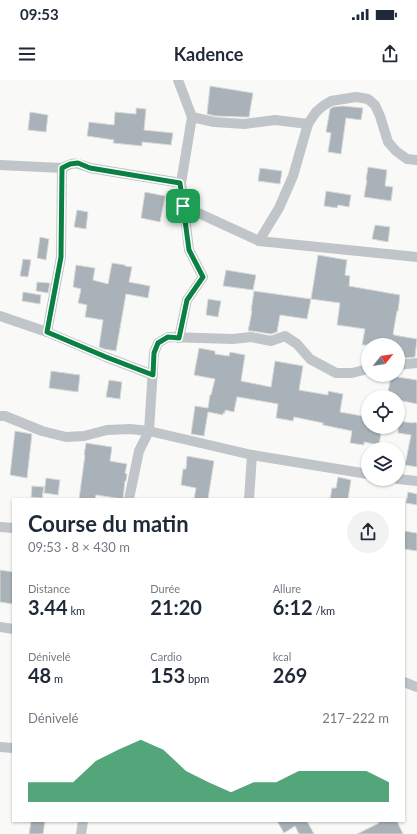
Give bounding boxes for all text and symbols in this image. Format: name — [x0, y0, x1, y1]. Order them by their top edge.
text: 09:53 — [20, 5, 59, 23]
icon: menu — [16, 43, 38, 65]
text: Kadence — [174, 43, 243, 65]
icon: share — [379, 43, 401, 65]
pin — [166, 189, 200, 223]
icon: arrive — [172, 195, 194, 217]
north arrow — [361, 338, 405, 382]
map controls — [361, 338, 405, 486]
button: locate — [361, 390, 405, 434]
button: layers — [361, 442, 405, 486]
text: Course du matin — [28, 510, 189, 537]
button: share — [347, 511, 389, 553]
text: 09:53 · 8 × 430 m — [28, 539, 130, 555]
text: Distance — [28, 582, 70, 595]
text: Durée — [150, 582, 180, 595]
text: Allure — [273, 582, 301, 595]
text: 3.44 — [28, 595, 68, 619]
text: 21:20 — [150, 595, 202, 619]
text: 6:12 — [273, 595, 313, 619]
text: km — [68, 604, 85, 617]
text: /km — [313, 604, 335, 617]
text: Dénivelé — [28, 650, 71, 663]
text: Cardio — [150, 650, 182, 663]
text: kcal — [273, 650, 291, 663]
text: 48 — [28, 663, 51, 687]
text: 153 — [150, 663, 185, 687]
text: 269 — [273, 663, 307, 687]
text: m — [51, 672, 63, 685]
text: bpm — [185, 672, 209, 685]
text: Dénivelé — [28, 710, 78, 726]
text: 217–222 m — [322, 710, 389, 726]

